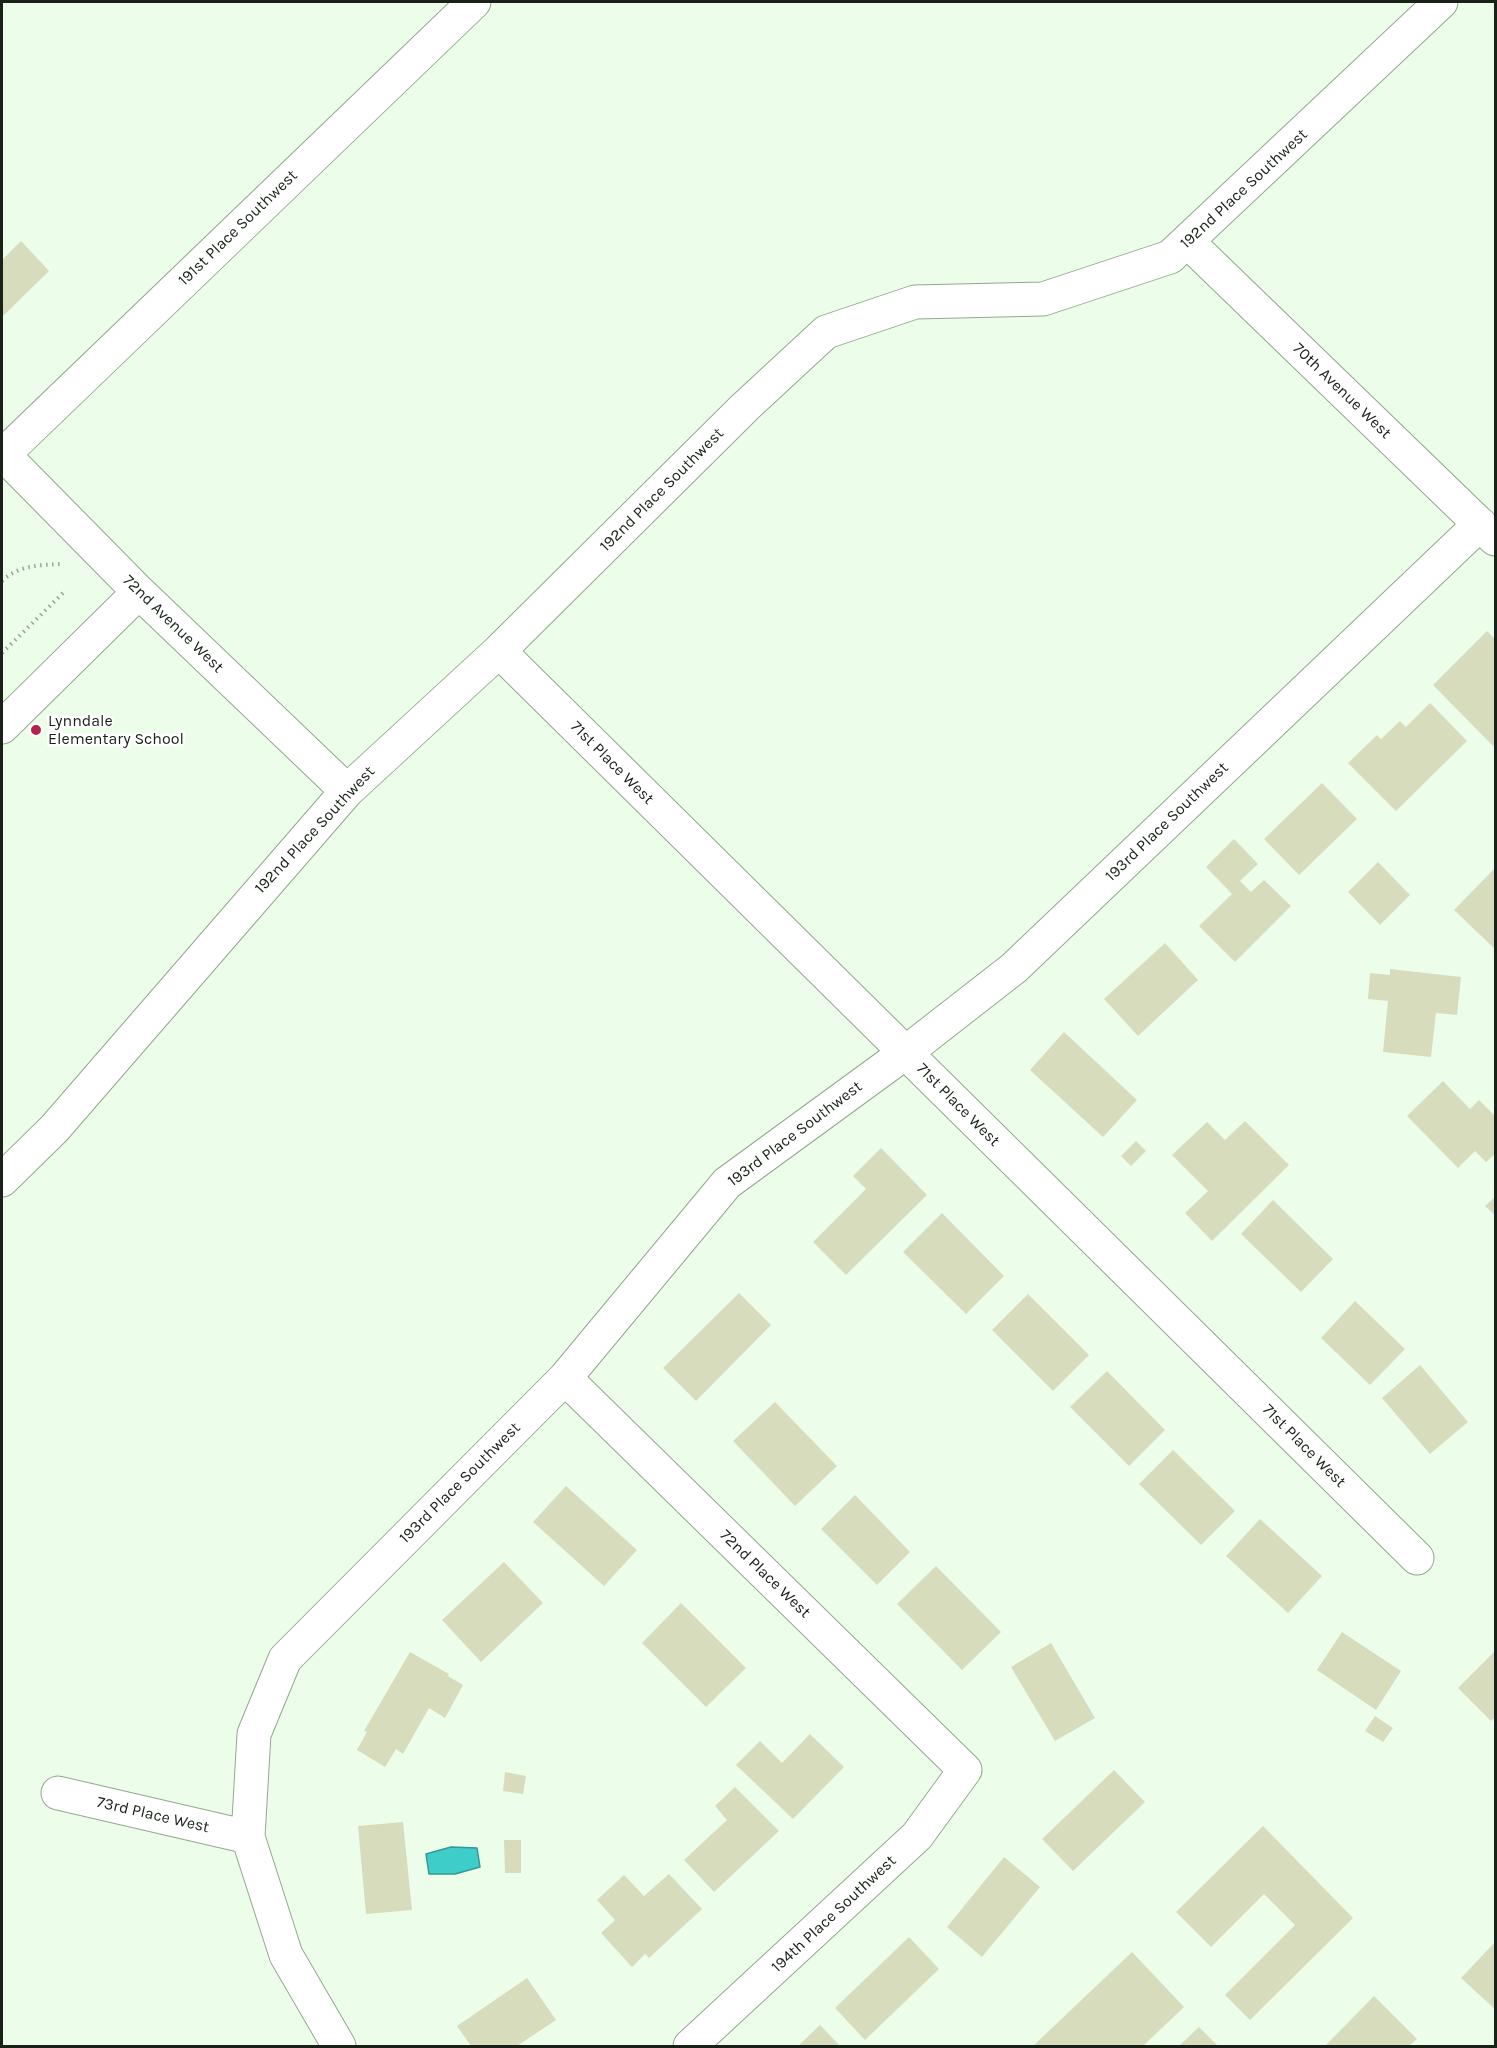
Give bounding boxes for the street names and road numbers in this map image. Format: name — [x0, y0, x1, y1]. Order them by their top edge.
street label: 192nd Place Southwest — [1176, 125, 1312, 253]
street label: 191st Place Southwest — [174, 166, 302, 290]
street label: 70th Avenue West — [1289, 339, 1395, 443]
street label: 192nd Place Southwest — [596, 424, 728, 556]
street label: 72nd Avenue West — [119, 571, 227, 677]
street label: 71st Place West — [566, 717, 658, 809]
street label: 193rd Place Southwest — [1102, 758, 1232, 886]
street label: 192nd Place Southwest — [251, 762, 379, 898]
street label: 71st Place West — [912, 1059, 1004, 1151]
street label: 193rd Place Southwest — [724, 1077, 866, 1191]
street label: 71st Place West — [1258, 1400, 1350, 1492]
street label: 193rd Place Southwest — [395, 1418, 525, 1548]
street label: 72nd Place West — [716, 1526, 814, 1622]
street label: 73rd Place West — [95, 1793, 211, 1837]
street label: 194th Place Southwest — [768, 1851, 900, 1977]

